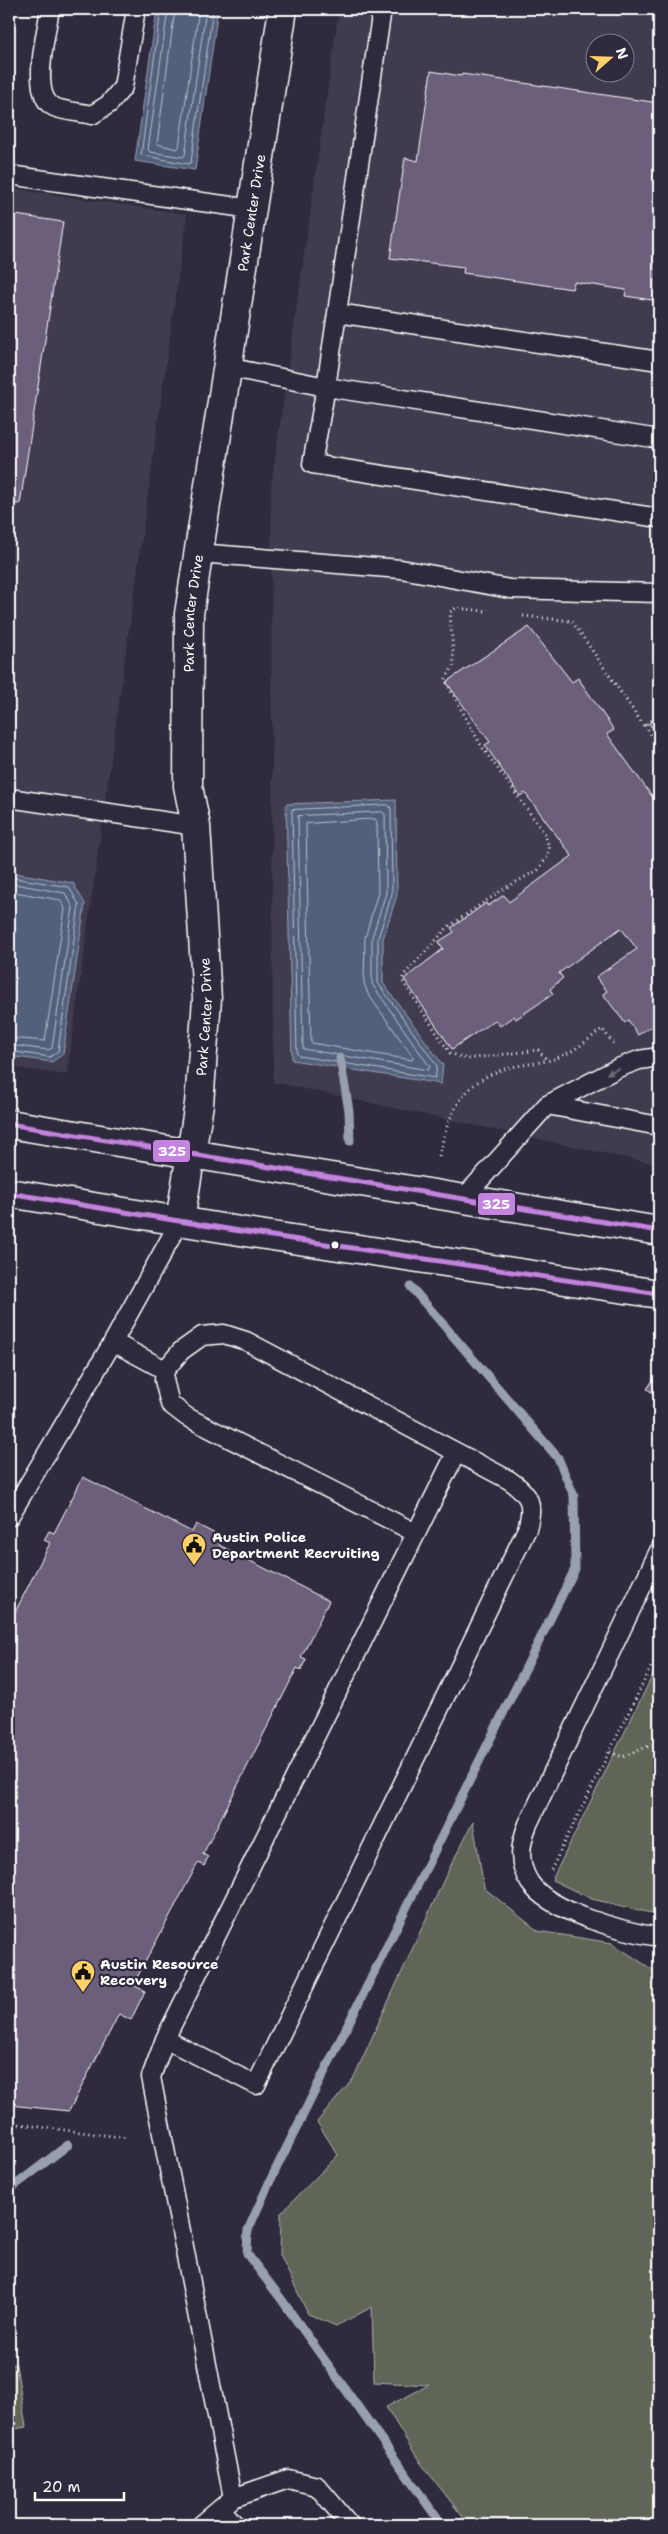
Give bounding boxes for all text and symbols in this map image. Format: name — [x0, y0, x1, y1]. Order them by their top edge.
north arrow — [586, 32, 636, 82]
text: N — [612, 45, 633, 62]
street label: Park Center Drive — [233, 153, 269, 273]
street label: Park Center Drive — [180, 553, 207, 672]
street label: Park Center Drive — [192, 957, 216, 1077]
one-way arrow — [606, 1067, 620, 1075]
line badge: 325 — [152, 1139, 191, 1163]
text: 325 — [158, 1142, 186, 1160]
line badge: 325 — [477, 1192, 516, 1216]
text: 325 — [482, 1195, 510, 1213]
unlabelled marker — [330, 1240, 340, 1250]
place label: Austin Police Department Recruiting — [212, 1528, 380, 1562]
public building icon: Austin Police Department Recruiting — [181, 1532, 207, 1566]
place label: Austin Resource Recovery — [100, 1955, 218, 1989]
public building icon: Austin Resource Recovery — [70, 1959, 96, 1993]
scale bar — [35, 2469, 124, 2501]
text: 20 m — [42, 2477, 81, 2497]

